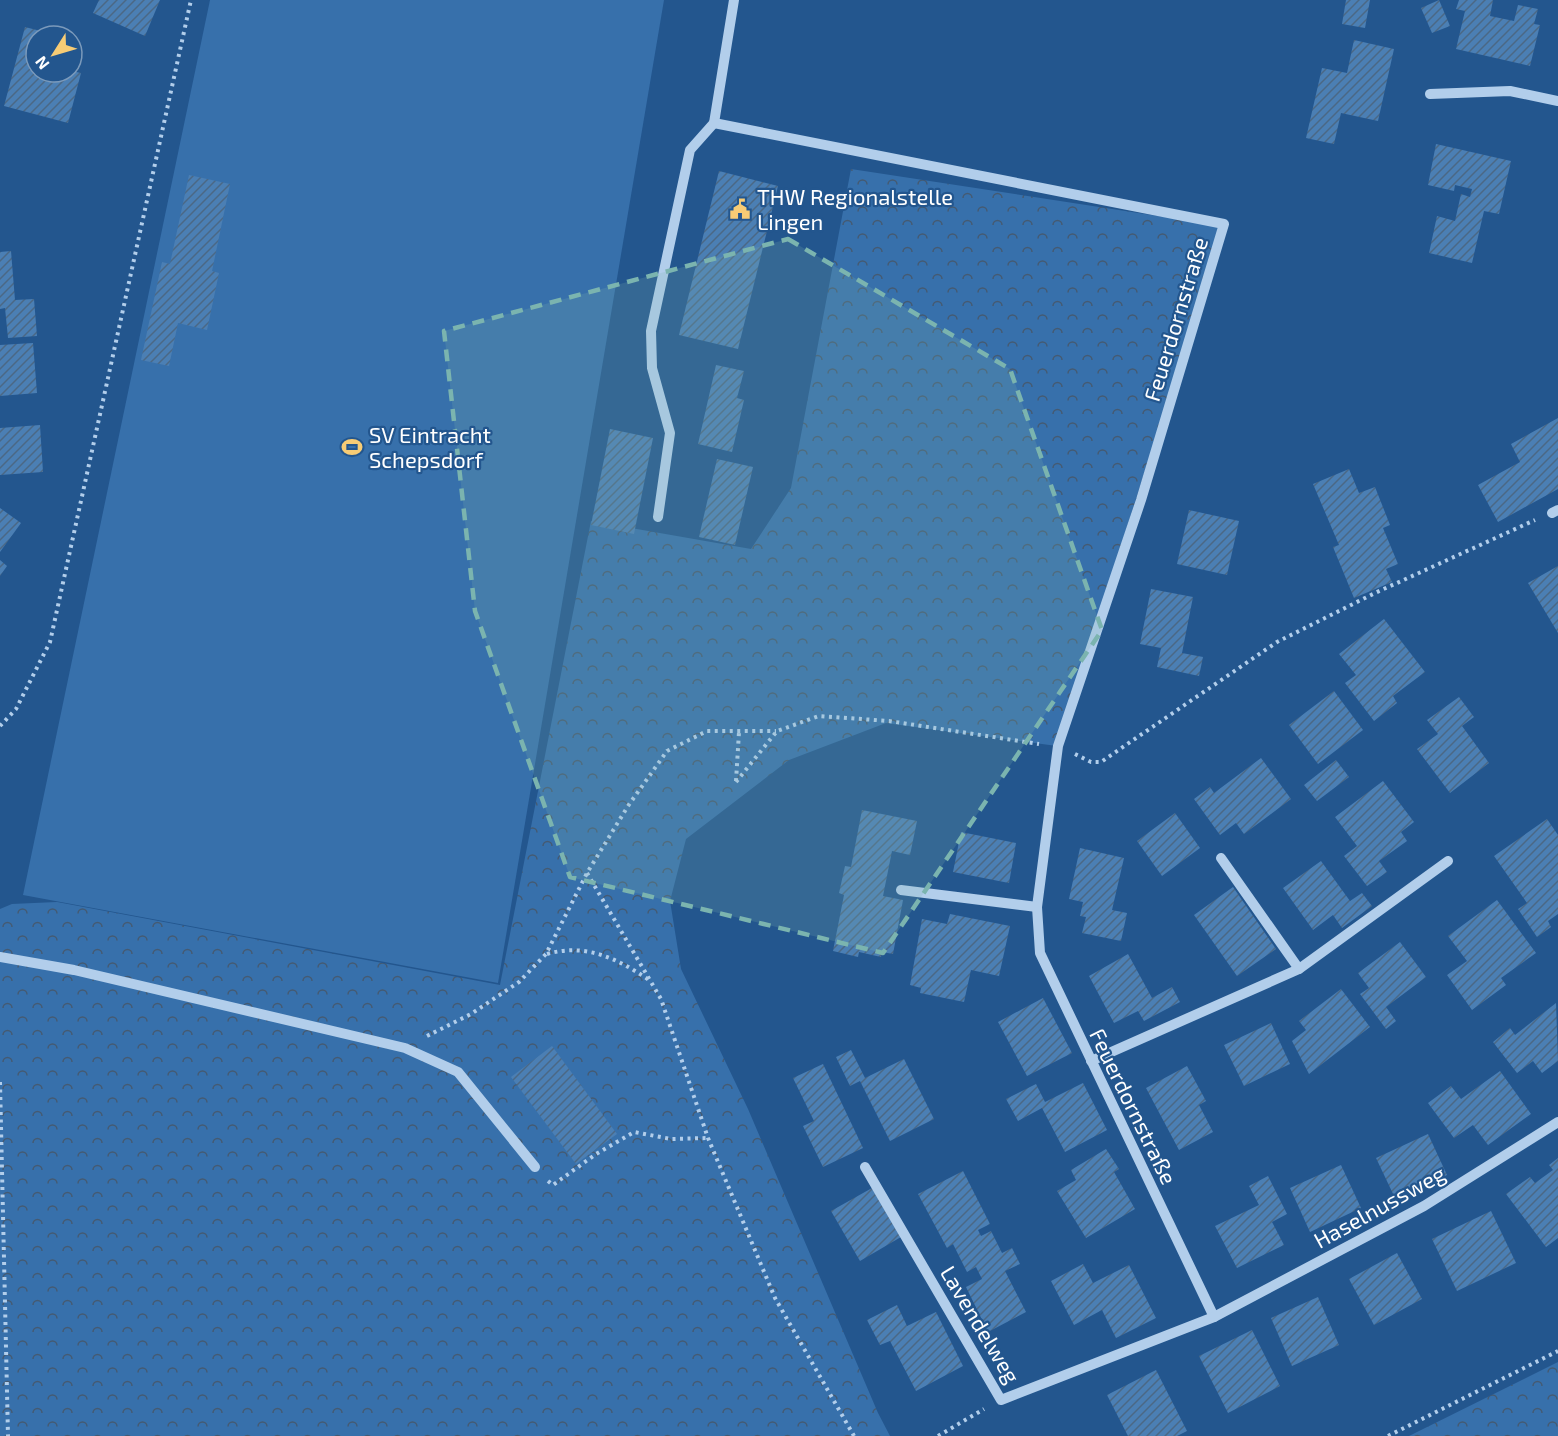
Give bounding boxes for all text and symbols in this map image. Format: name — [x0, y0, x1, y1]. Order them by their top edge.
north arrow — [24, 24, 84, 84]
text: N — [31, 53, 53, 74]
place label: THW Regionalstelle Lingen — [757, 183, 953, 234]
public building icon: THW Regionalstelle Lingen — [728, 197, 752, 221]
street label: Feuerdornstraße — [1138, 234, 1212, 404]
place label: SV Eintracht Schepsdorf — [369, 421, 491, 472]
sports icon: SV Eintracht Schepsdorf — [340, 435, 364, 459]
street label: Feuerdornstraße — [1085, 1024, 1183, 1188]
street label: Haselnussweg — [1309, 1159, 1449, 1253]
street label: Lavendelweg — [936, 1261, 1026, 1387]

